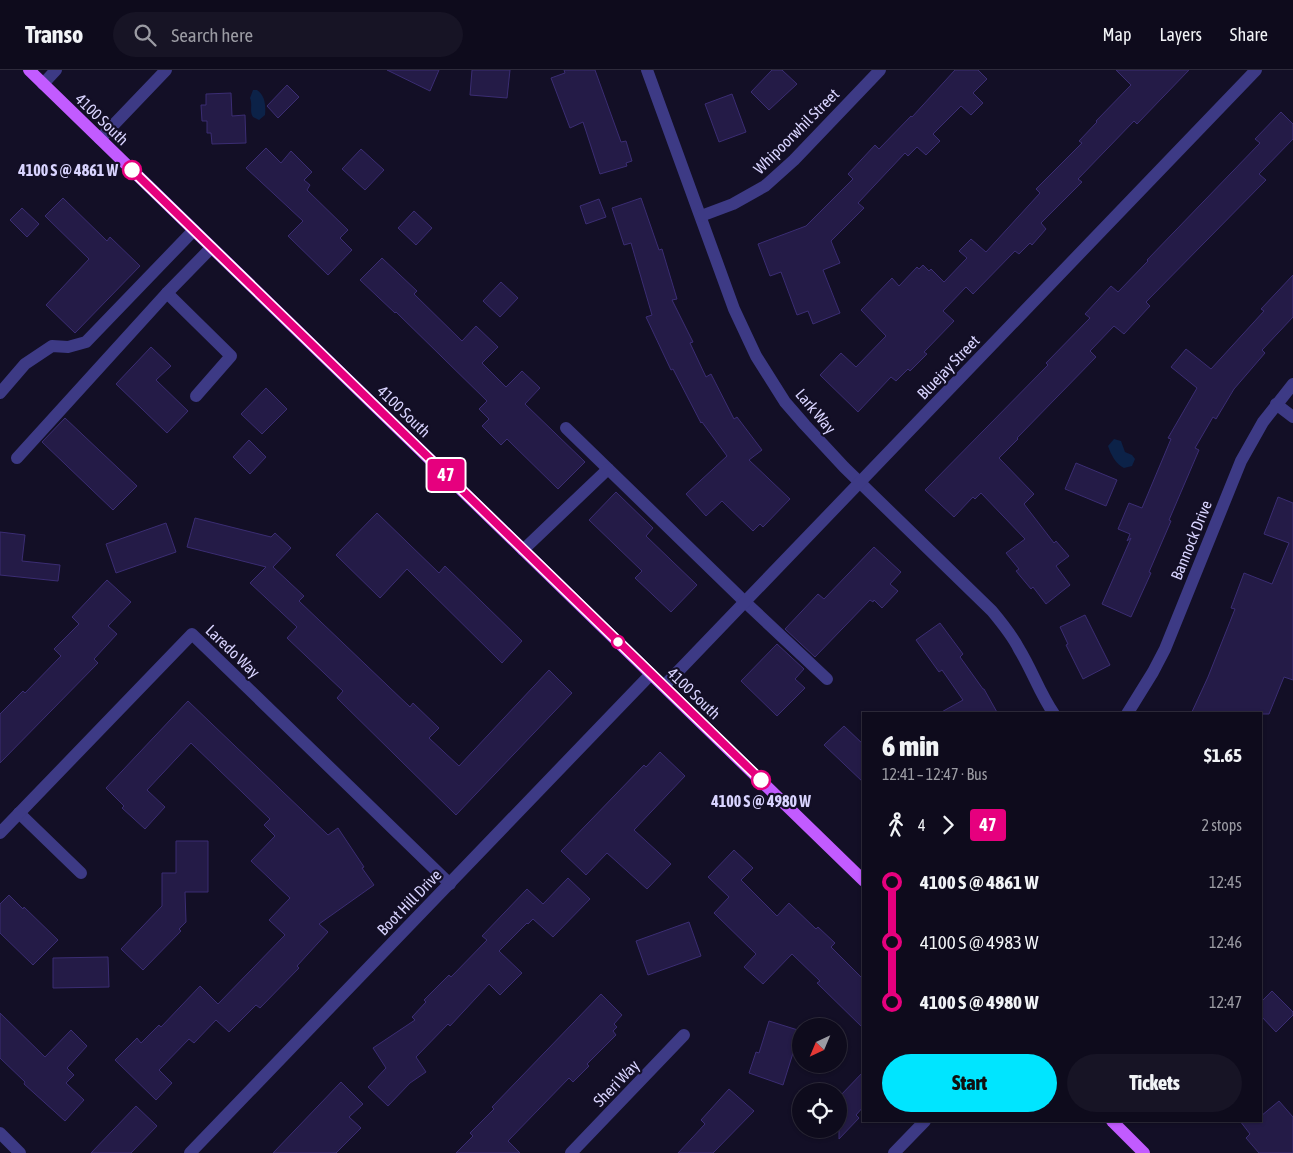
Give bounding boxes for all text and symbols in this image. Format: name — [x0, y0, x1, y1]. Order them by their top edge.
search box — [113, 12, 463, 57]
text: Transo — [25, 21, 83, 48]
icon: search — [131, 21, 159, 49]
text: Search here — [171, 24, 253, 46]
text: Map — [1102, 24, 1131, 45]
text: Layers — [1159, 24, 1202, 45]
text: Share — [1230, 24, 1268, 45]
street label: Whipoorwhil Street — [750, 84, 843, 178]
street label: 4100 South — [72, 89, 132, 149]
marker: 4100 S @ 4861 W — [122, 160, 142, 180]
place label: 4100 S @ 4861 W — [17, 161, 118, 179]
street label: Bluejay Street — [913, 331, 984, 403]
street label: 4100 South — [374, 381, 434, 441]
street label: Lark Way — [791, 385, 840, 438]
line badge: 47 — [424, 459, 468, 491]
text: 47 — [438, 464, 454, 485]
street label: Bannock Drive — [1167, 498, 1215, 582]
street label: Laredo Way — [202, 621, 264, 682]
unlabelled marker — [611, 635, 625, 649]
street label: 4100 South — [664, 663, 724, 723]
text: 6 min — [882, 730, 939, 762]
text: $1.65 — [1204, 744, 1242, 766]
text: 12:41 – 12:47 · Bus — [882, 765, 987, 783]
marker: 4100 S @ 4980 W — [751, 770, 771, 790]
place label: 4100 S @ 4980 W — [710, 792, 811, 810]
icon: walk — [882, 811, 910, 839]
icon: forward — [934, 811, 962, 839]
text: 47 — [980, 814, 996, 835]
text: 4 — [918, 816, 926, 834]
text: 2 stops — [1201, 816, 1242, 834]
street label: Boot Hill Drive — [373, 865, 445, 939]
text: 4100 S @ 4861 W — [920, 871, 1038, 893]
text: 12:45 — [1209, 873, 1242, 891]
text: 4100 S @ 4983 W — [920, 931, 1038, 953]
text: 12:46 — [1209, 933, 1242, 951]
text: 4100 S @ 4980 W — [920, 991, 1038, 1013]
text: 12:47 — [1209, 993, 1242, 1011]
north arrow — [792, 1018, 848, 1072]
map controls — [792, 1018, 847, 1138]
button: Start — [882, 1054, 1057, 1112]
button: Tickets — [1067, 1054, 1242, 1112]
street label: Sheri Way — [590, 1056, 643, 1111]
button: locate — [792, 1083, 847, 1138]

